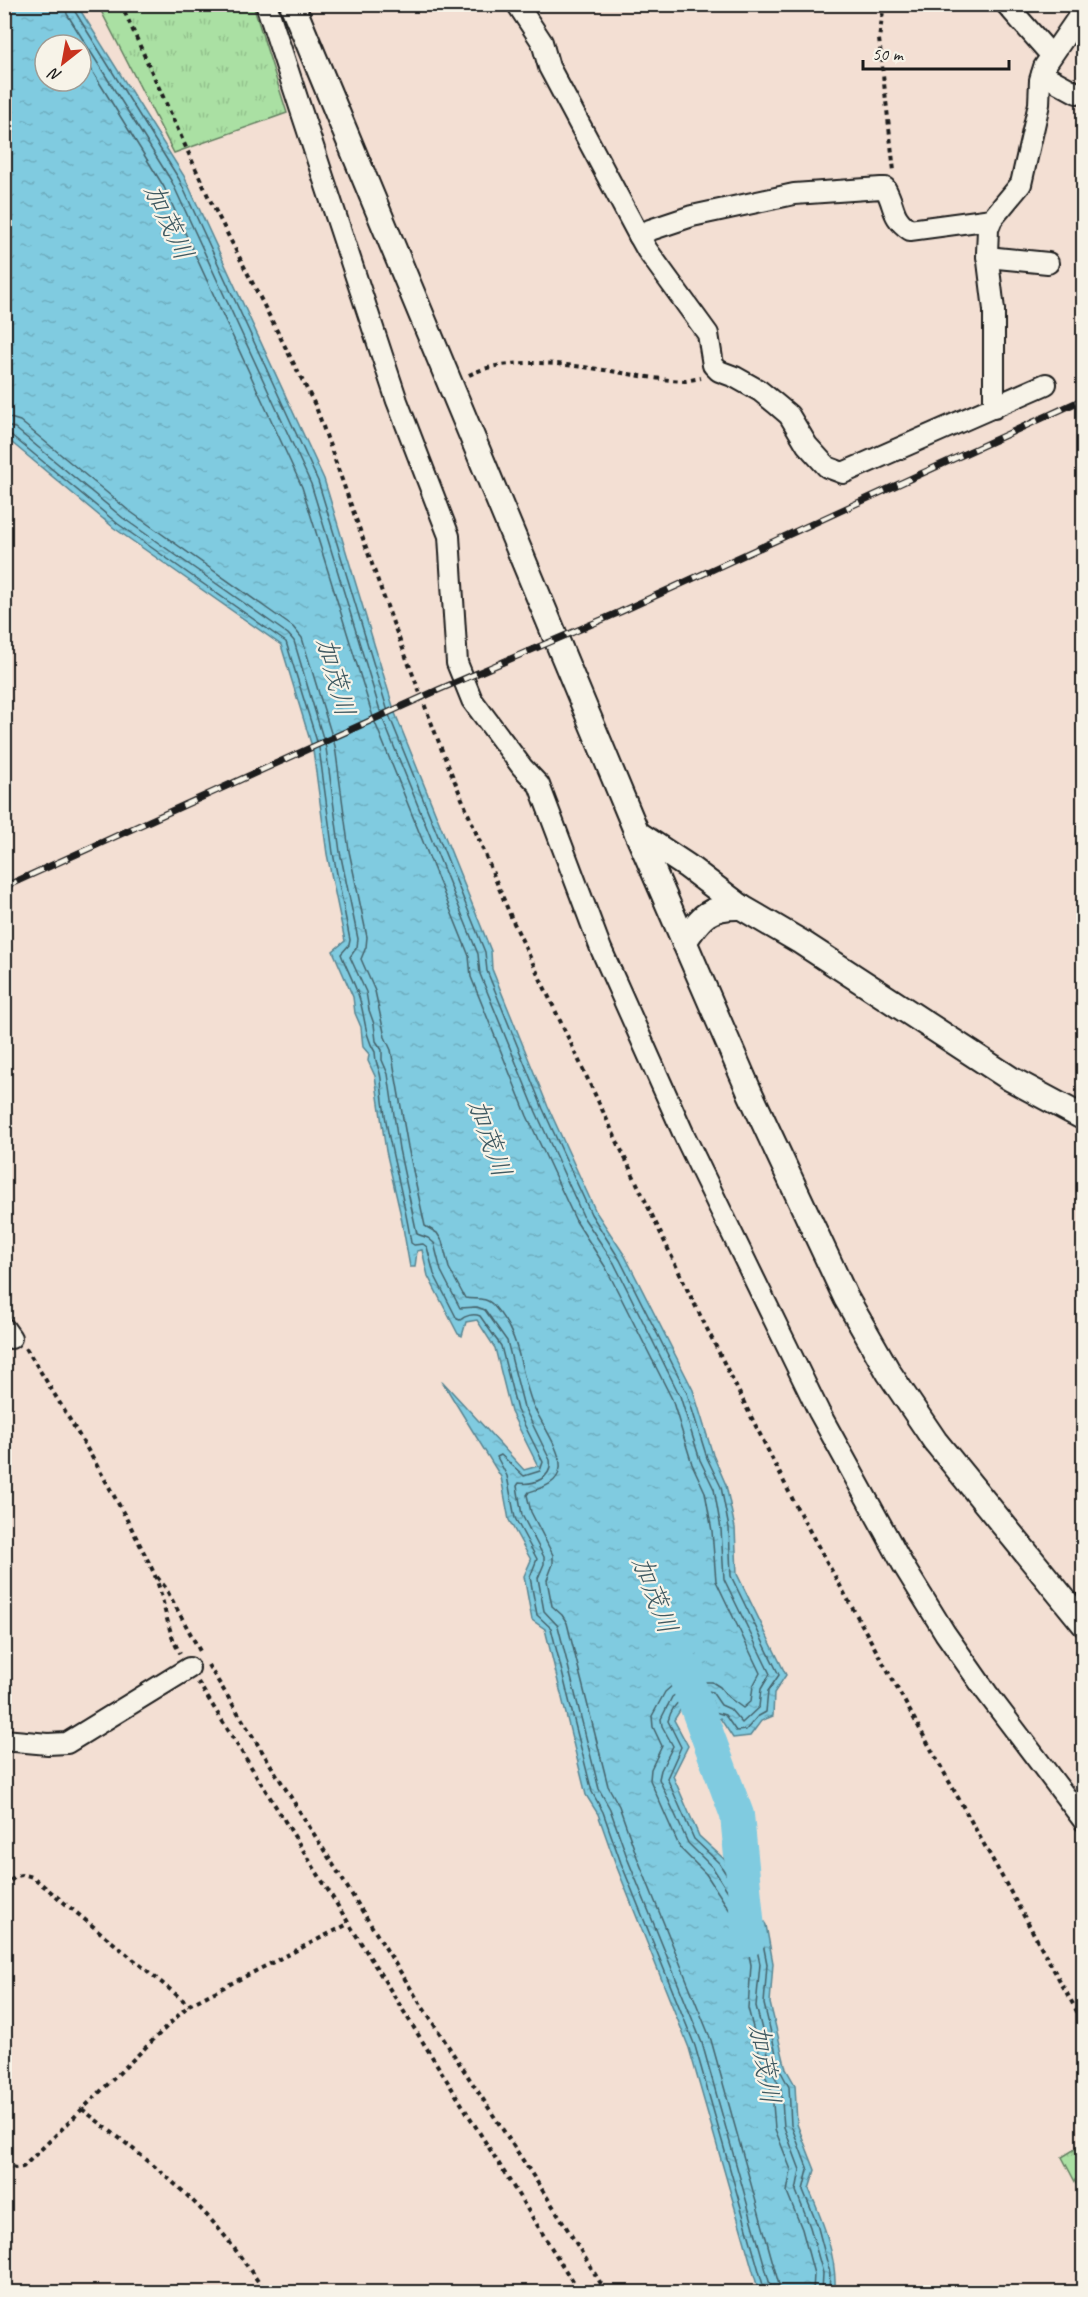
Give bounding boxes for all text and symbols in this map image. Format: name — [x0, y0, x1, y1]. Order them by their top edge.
north arrow — [33, 33, 93, 93]
scale bar — [863, 33, 1008, 71]
text: 50 m — [872, 43, 905, 65]
text: N — [44, 62, 65, 86]
water label: 加茂川 — [136, 178, 202, 266]
water label: 加茂川 — [309, 633, 363, 721]
water label: 加茂川 — [461, 1094, 519, 1182]
water label: 加茂川 — [625, 1551, 685, 1639]
water label: 加茂川 — [742, 2021, 788, 2107]

